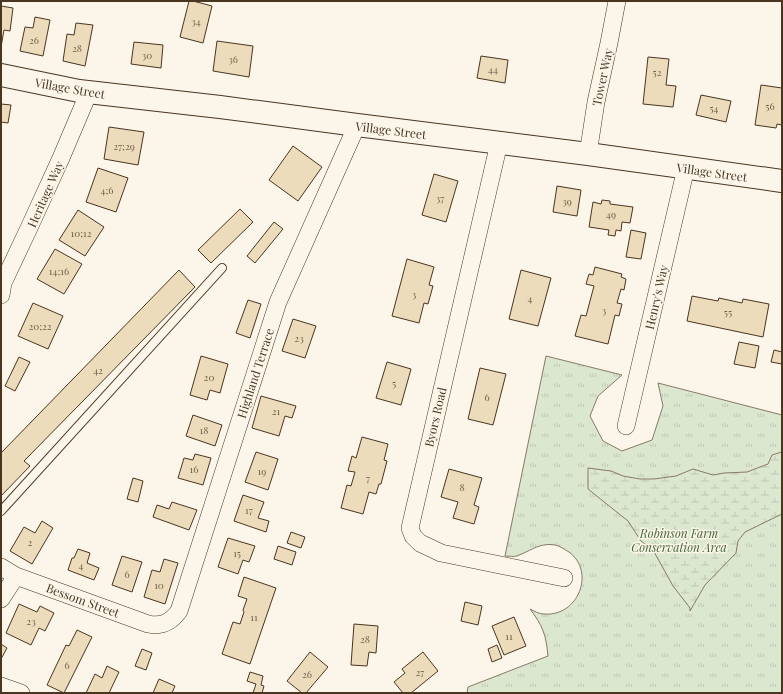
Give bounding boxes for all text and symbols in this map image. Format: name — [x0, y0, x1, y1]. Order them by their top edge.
house number: 34 — [191, 14, 201, 28]
house number: 26 — [29, 33, 39, 47]
house number: 28 — [72, 41, 82, 55]
street label: Tower Way — [588, 47, 616, 107]
house number: 30 — [142, 48, 152, 62]
house number: 36 — [228, 52, 238, 66]
house number: 44 — [488, 62, 498, 76]
house number: 52 — [653, 65, 662, 79]
street label: Village Street — [33, 74, 107, 102]
house number: 56 — [765, 99, 775, 113]
house number: 54 — [709, 101, 719, 115]
street label: Village Street — [354, 118, 428, 142]
house number: 27;29 — [113, 139, 135, 153]
street label: Heritage Way — [23, 158, 67, 230]
street label: Village Street — [675, 159, 749, 185]
house number: 4;6 — [101, 183, 113, 197]
house number: 37 — [436, 191, 444, 205]
house number: 39 — [562, 194, 572, 208]
house number: 49 — [606, 207, 616, 221]
house number: 10;12 — [70, 226, 92, 240]
street label: Henry's Way — [641, 263, 671, 331]
house number: 14;16 — [49, 264, 69, 278]
house number: 3 — [412, 287, 417, 301]
house number: 4 — [528, 291, 533, 305]
house number: 3 — [602, 303, 607, 317]
house number: 55 — [724, 305, 732, 319]
house number: 20;22 — [28, 319, 52, 333]
street label: Highland Terrace — [233, 326, 277, 420]
house number: 23 — [294, 331, 304, 345]
house number: 42 — [93, 363, 103, 377]
house number: 20 — [204, 370, 214, 384]
house number: 5 — [392, 376, 396, 390]
street label: Byors Road — [420, 386, 450, 448]
house number: 6 — [484, 390, 490, 404]
house number: 21 — [272, 404, 281, 418]
house number: 18 — [200, 423, 208, 437]
house number: 16 — [190, 462, 198, 476]
house number: 19 — [258, 464, 266, 478]
house number: 7 — [366, 471, 370, 485]
house number: 8 — [459, 480, 465, 494]
house number: 17 — [245, 503, 253, 517]
park label: Robinson Farm Conservation Area — [631, 525, 727, 555]
house number: 2 — [28, 535, 33, 549]
house number: 15 — [233, 546, 241, 560]
house number: 4 — [79, 558, 84, 572]
house number: 6 — [124, 567, 130, 581]
house number: 10 — [154, 578, 164, 592]
street label: Bessom Street — [44, 579, 122, 621]
house number: 11 — [250, 610, 258, 624]
house number: 23 — [26, 614, 36, 628]
house number: 11 — [505, 629, 513, 643]
house number: 28 — [360, 632, 370, 646]
house number: 6 — [64, 658, 70, 672]
house number: 27 — [416, 665, 424, 679]
house number: 26 — [302, 667, 312, 681]

